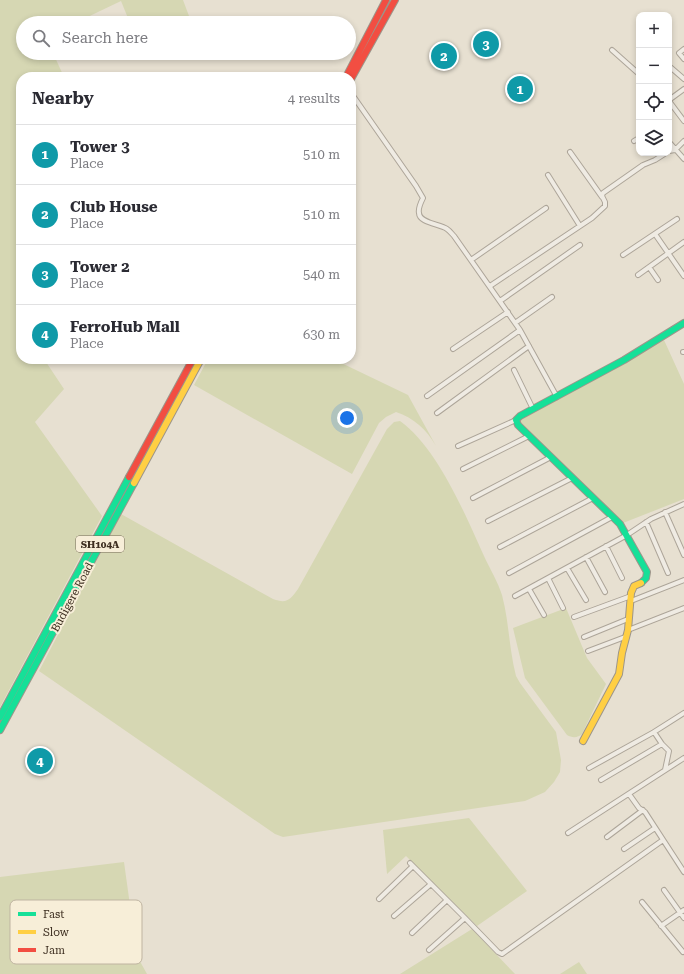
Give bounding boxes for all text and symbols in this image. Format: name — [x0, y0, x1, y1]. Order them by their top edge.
map controls — [636, 12, 672, 156]
button: + — [636, 12, 672, 48]
search box — [16, 16, 356, 60]
icon: search — [30, 27, 52, 49]
text: Search here — [62, 29, 148, 47]
pin: 3 — [473, 29, 499, 59]
pin: 2 — [431, 41, 457, 71]
button: − — [636, 48, 672, 84]
pin: 1 — [507, 74, 533, 104]
button: locate — [636, 84, 672, 120]
text: Nearby — [32, 88, 94, 108]
text: 4 results — [288, 91, 340, 106]
button: layers — [636, 120, 672, 156]
text: Tower 3 — [70, 138, 130, 156]
text: 1 — [41, 147, 49, 162]
text: 510 m — [303, 147, 340, 162]
text: Place — [70, 156, 104, 171]
text: Club House — [70, 198, 158, 216]
text: 2 — [41, 207, 49, 222]
text: 510 m — [303, 207, 340, 222]
text: Place — [70, 216, 104, 231]
text: Tower 2 — [70, 258, 130, 276]
text: 3 — [41, 267, 49, 282]
text: 540 m — [303, 267, 340, 282]
text: Place — [70, 276, 104, 291]
text: FerroHub Mall — [70, 318, 180, 336]
text: 4 — [41, 327, 49, 342]
text: 630 m — [303, 327, 340, 342]
text: Place — [70, 336, 104, 351]
your location — [337, 408, 357, 428]
road number: SH104A — [76, 536, 124, 552]
street label: Budigere Road — [49, 560, 96, 634]
pin: 4 — [27, 746, 53, 776]
legend — [10, 900, 142, 964]
text: Fast — [43, 908, 64, 921]
text: Slow — [43, 926, 70, 939]
text: Jam — [43, 944, 65, 957]

